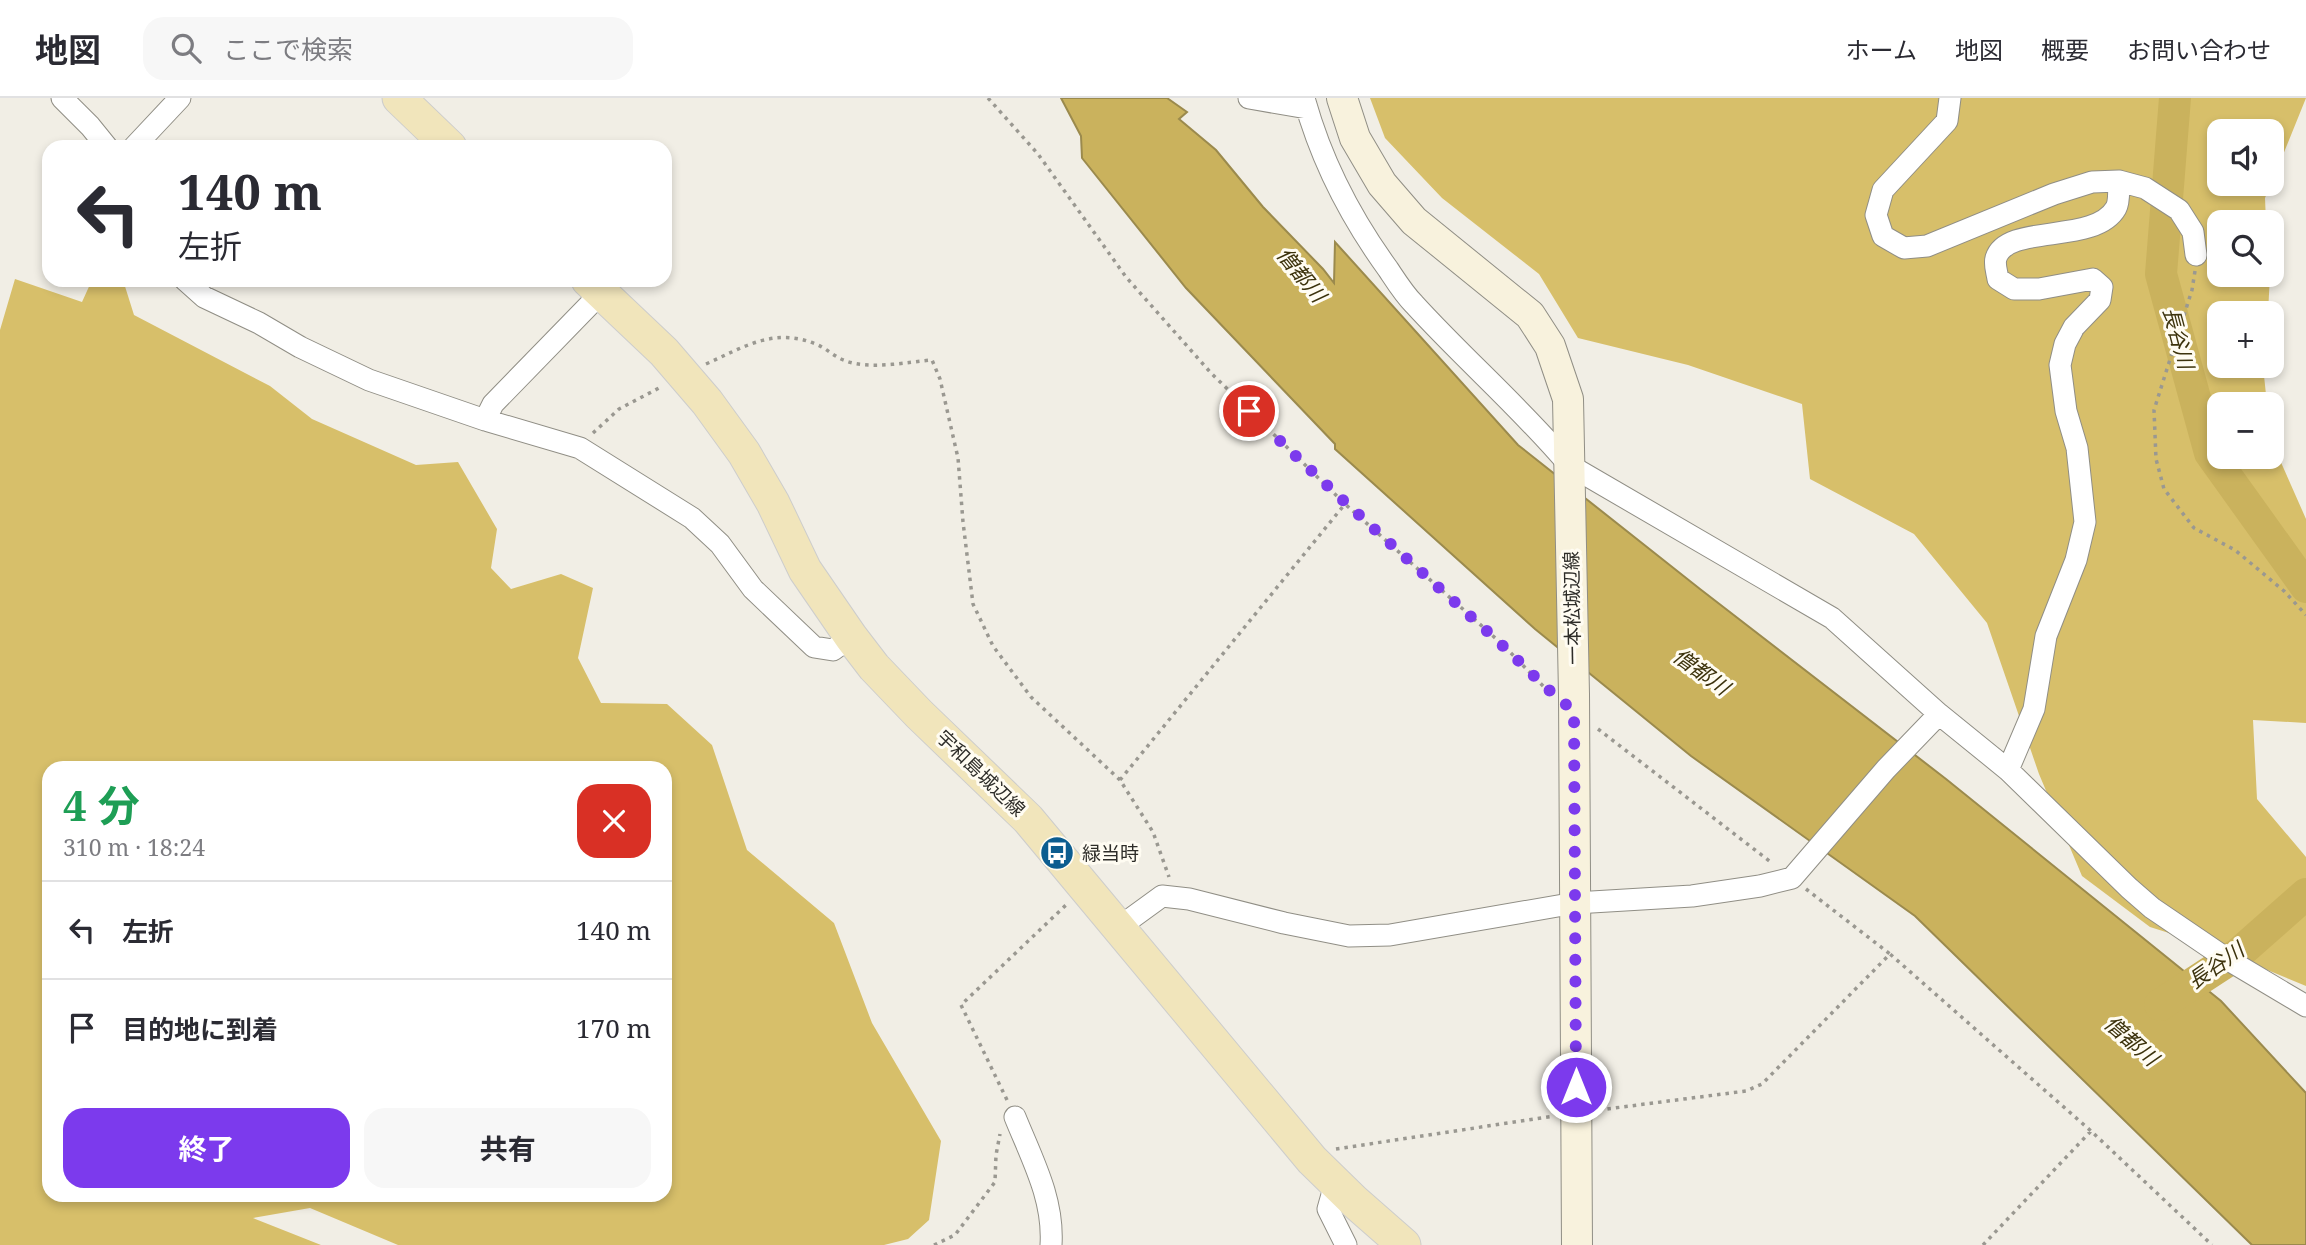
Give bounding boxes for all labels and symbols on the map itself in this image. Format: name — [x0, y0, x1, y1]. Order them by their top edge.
water label: 僧都川 — [1271, 241, 1334, 309]
water label: 長谷川 — [2157, 304, 2201, 374]
pin — [1219, 381, 1279, 441]
street label: 一本松城辺線 — [1558, 551, 1586, 665]
water label: 僧都川 — [1668, 641, 1737, 702]
street label: 宇和島城辺線 — [931, 724, 1031, 822]
bus stop icon: 緑当時 — [1038, 834, 1076, 872]
place label: 緑当時 — [1082, 840, 1139, 866]
water label: 長谷川 — [2182, 934, 2251, 995]
water label: 僧都川 — [2099, 1009, 2166, 1073]
position arrow — [1539, 1050, 1613, 1124]

